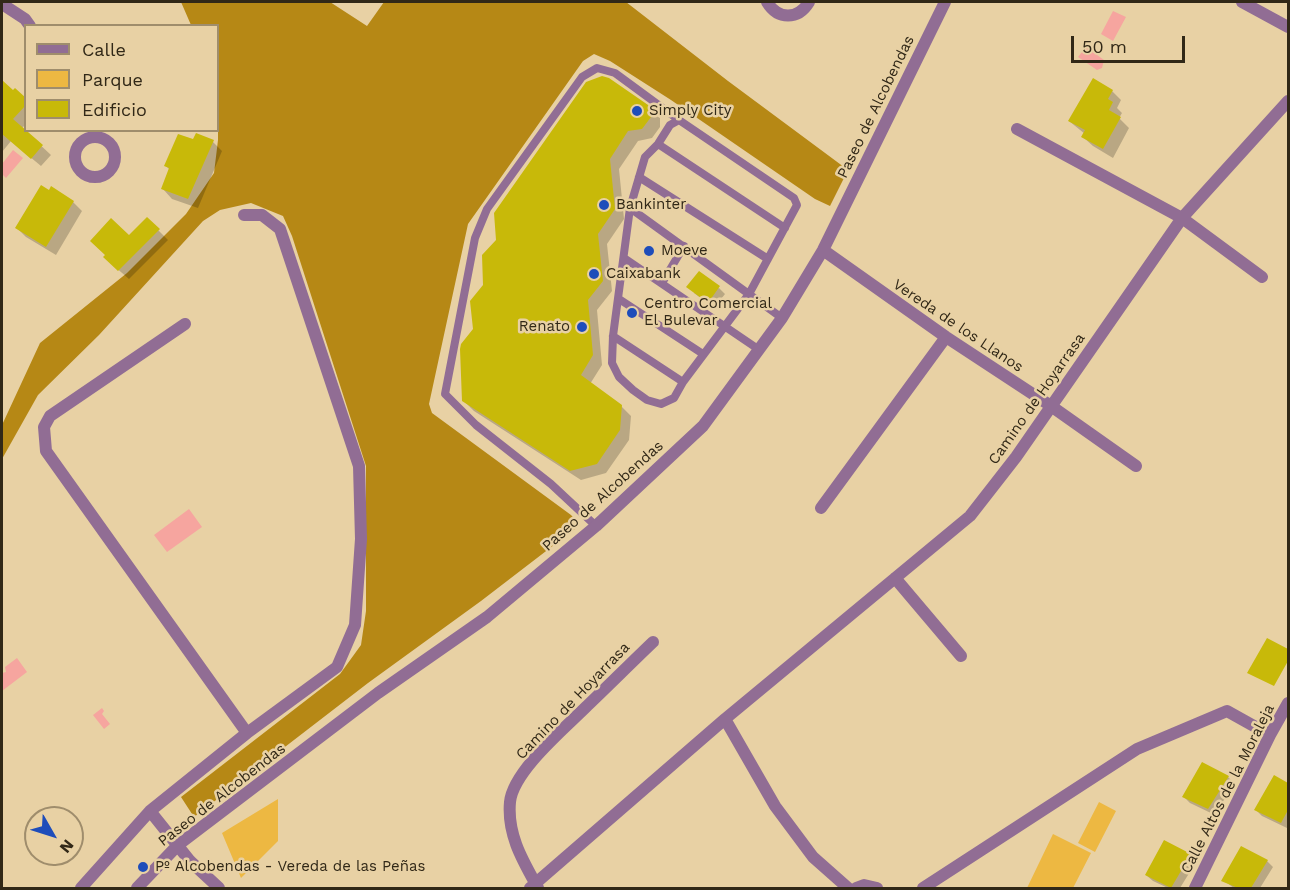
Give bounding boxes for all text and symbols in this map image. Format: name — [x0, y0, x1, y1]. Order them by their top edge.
legend — [24, 24, 219, 132]
scale bar — [1074, 24, 1188, 62]
street label: Paseo de Alcobendas — [834, 33, 918, 181]
text: 50 m — [1082, 36, 1127, 57]
text: Calle — [82, 39, 126, 60]
text: Parque — [82, 69, 143, 90]
text: Edificio — [82, 99, 147, 120]
place label: Simply City — [649, 102, 732, 120]
marker: Simply City — [630, 104, 644, 118]
place label: Bankinter — [616, 196, 686, 214]
marker: Bankinter — [597, 198, 611, 212]
place label: Moeve — [661, 242, 708, 260]
marker: Moeve — [642, 244, 656, 258]
place label: Caixabank — [606, 265, 681, 283]
marker: Caixabank — [587, 267, 601, 281]
street label: Vereda de los Llanos — [889, 276, 1027, 376]
place label: Centro Comercial El Bulevar — [644, 295, 772, 330]
marker: Centro Comercial El Bulevar — [625, 306, 639, 320]
place label: Renato — [519, 318, 570, 336]
marker: Renato — [575, 320, 589, 334]
street label: Camino de Hoyarrasa — [985, 330, 1089, 468]
street label: Paseo de Alcobendas — [539, 437, 667, 555]
street label: Camino de Hoyarrasa — [512, 639, 634, 763]
street label: Calle Altos de la Moraleja — [1177, 701, 1279, 877]
street label: Paseo de Alcobendas — [155, 740, 289, 850]
north arrow — [24, 806, 84, 866]
text: N — [56, 836, 78, 857]
place label: Pº Alcobendas - Vereda de las Peñas — [155, 858, 425, 876]
marker: Pº Alcobendas - Vereda de las Peñas — [136, 860, 150, 874]

